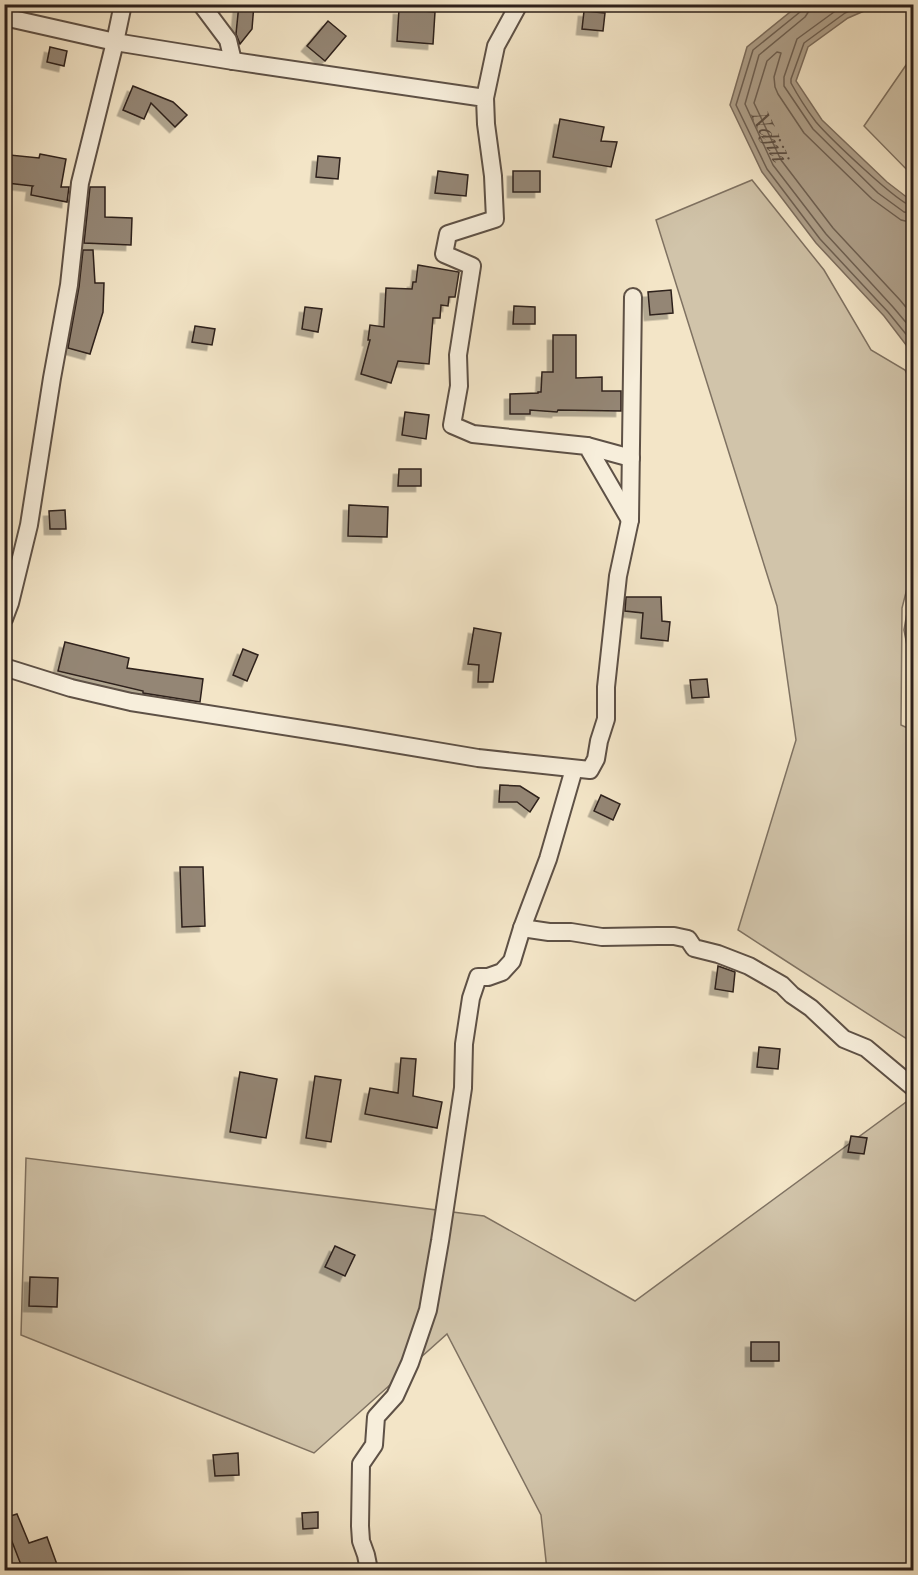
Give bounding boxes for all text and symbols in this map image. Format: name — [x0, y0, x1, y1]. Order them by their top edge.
water label: Ndjili — [745, 105, 795, 169]

